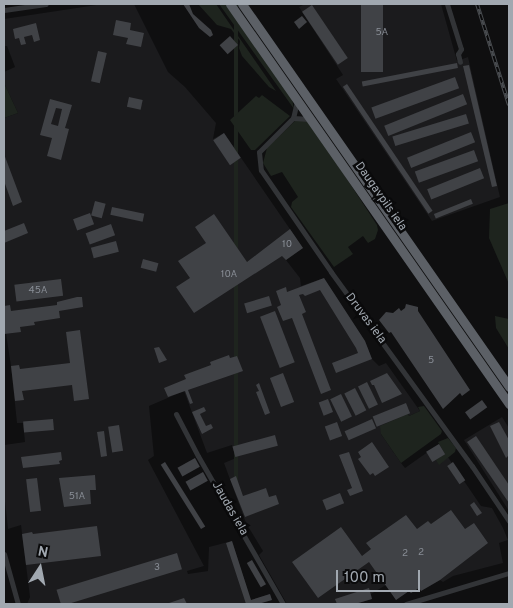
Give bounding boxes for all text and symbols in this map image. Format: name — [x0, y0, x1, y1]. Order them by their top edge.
house number: 5A — [376, 27, 388, 39]
street label: Daugavpils iela — [351, 160, 409, 234]
house number: 10 — [282, 239, 292, 251]
house number: 10A — [221, 269, 237, 281]
house number: 45A — [28, 285, 48, 297]
street label: Druvas iela — [341, 291, 389, 347]
house number: 5 — [428, 355, 434, 367]
street label: Jaudas iela — [208, 479, 250, 539]
house number: 51A — [69, 491, 85, 503]
north arrow — [15, 543, 65, 593]
text: N — [36, 543, 50, 562]
house number: 2 — [418, 547, 424, 559]
house number: 2 — [402, 548, 408, 560]
scale bar — [338, 560, 422, 592]
house number: 3 — [154, 562, 160, 574]
text: 100 m — [344, 569, 385, 588]

